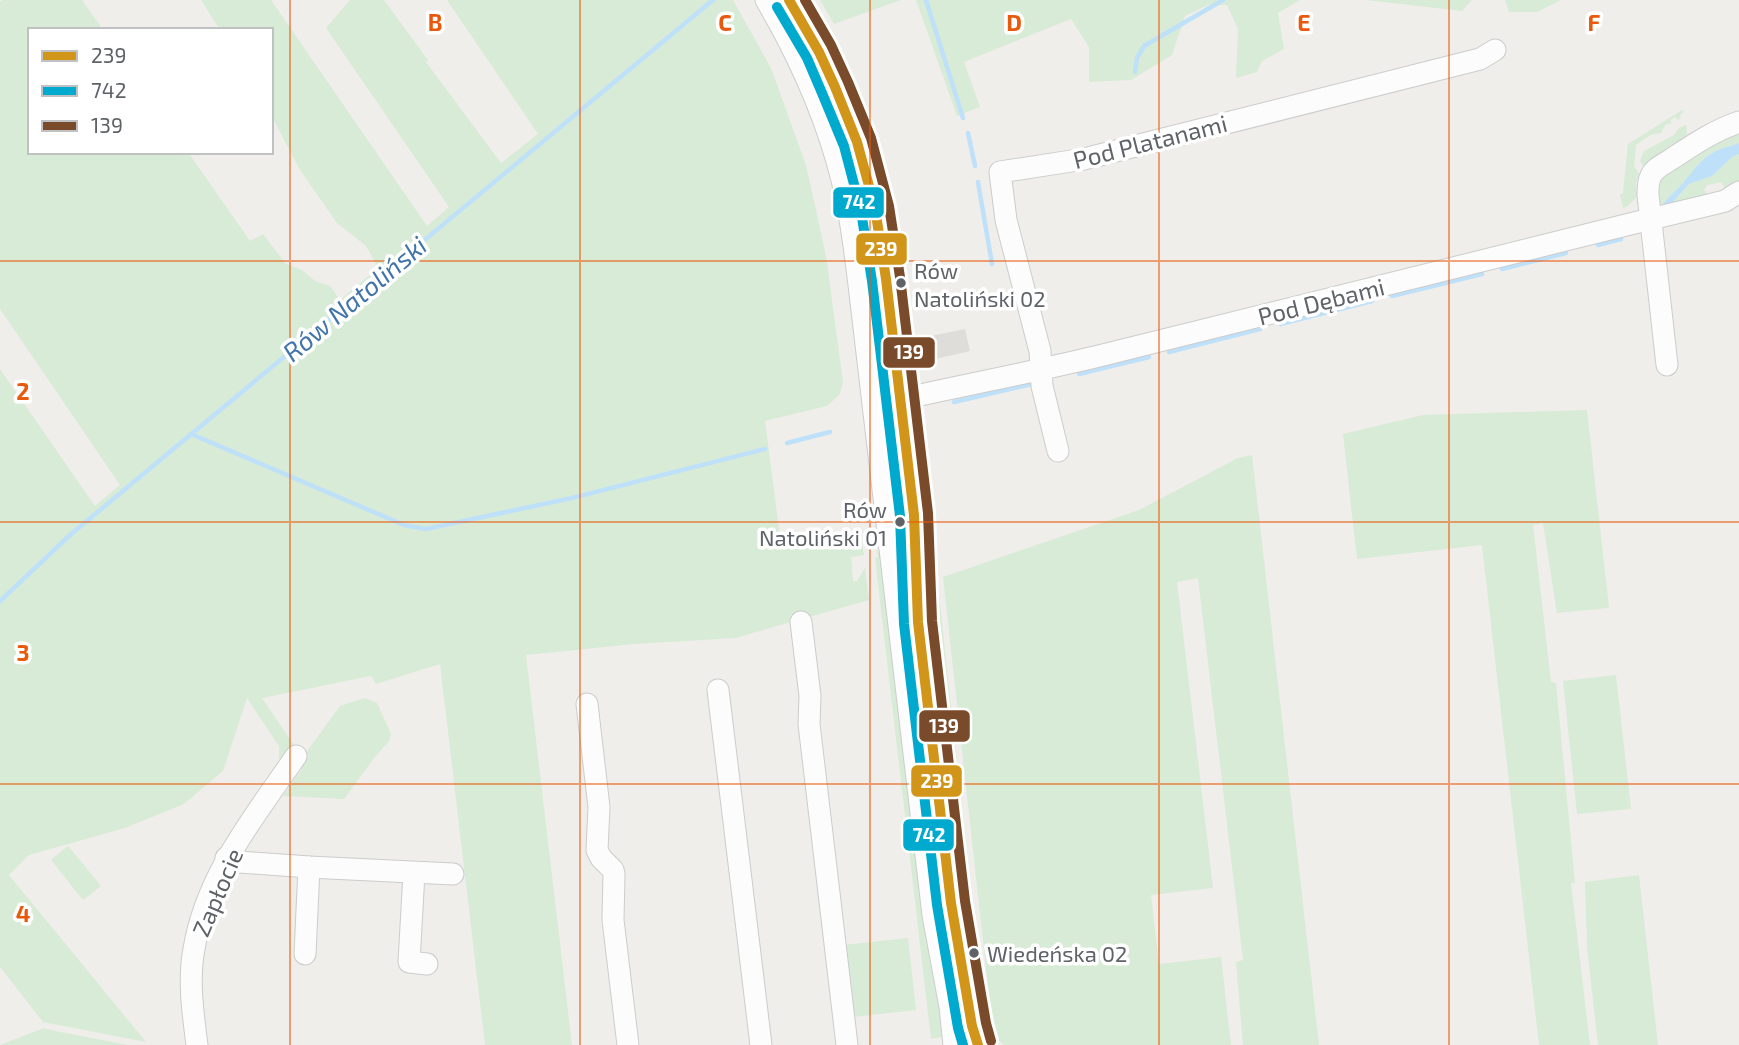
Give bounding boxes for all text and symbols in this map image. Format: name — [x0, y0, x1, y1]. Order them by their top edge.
text: B — [428, 8, 442, 36]
text: C — [718, 8, 732, 36]
text: D — [1006, 8, 1022, 36]
text: E — [1297, 8, 1311, 36]
text: F — [1588, 8, 1601, 36]
legend — [28, 28, 273, 154]
text: 239 — [91, 42, 127, 67]
text: 742 — [91, 77, 126, 102]
street label: Pod Platanami — [1070, 108, 1230, 174]
text: 139 — [91, 112, 123, 137]
line badge: 742 — [832, 186, 885, 219]
text: 742 — [842, 190, 876, 213]
water label: Rów Natoliński — [276, 229, 432, 367]
line badge: 239 — [855, 232, 908, 266]
text: 239 — [864, 237, 898, 260]
place label: Rów Natoliński 02 — [914, 257, 1046, 311]
street label: Pod Dębami — [1255, 271, 1387, 331]
marker: Rów Natoliński 02 — [894, 276, 908, 290]
line badge: 139 — [882, 336, 936, 369]
text: 139 — [894, 340, 924, 363]
text: 2 — [16, 377, 30, 405]
place label: Rów Natoliński 01 — [759, 496, 887, 550]
marker: Rów Natoliński 01 — [893, 515, 907, 529]
text: 3 — [16, 638, 30, 666]
line badge: 139 — [918, 709, 971, 743]
text: 139 — [929, 714, 959, 737]
line badge: 239 — [910, 764, 963, 798]
text: 239 — [920, 769, 954, 792]
line badge: 742 — [902, 818, 955, 852]
text: 742 — [912, 823, 946, 846]
street label: Zapłocie — [186, 844, 248, 940]
text: 4 — [16, 899, 30, 927]
place label: Wiedeńska 02 — [987, 940, 1127, 966]
marker: Wiedeńska 02 — [967, 946, 981, 960]

